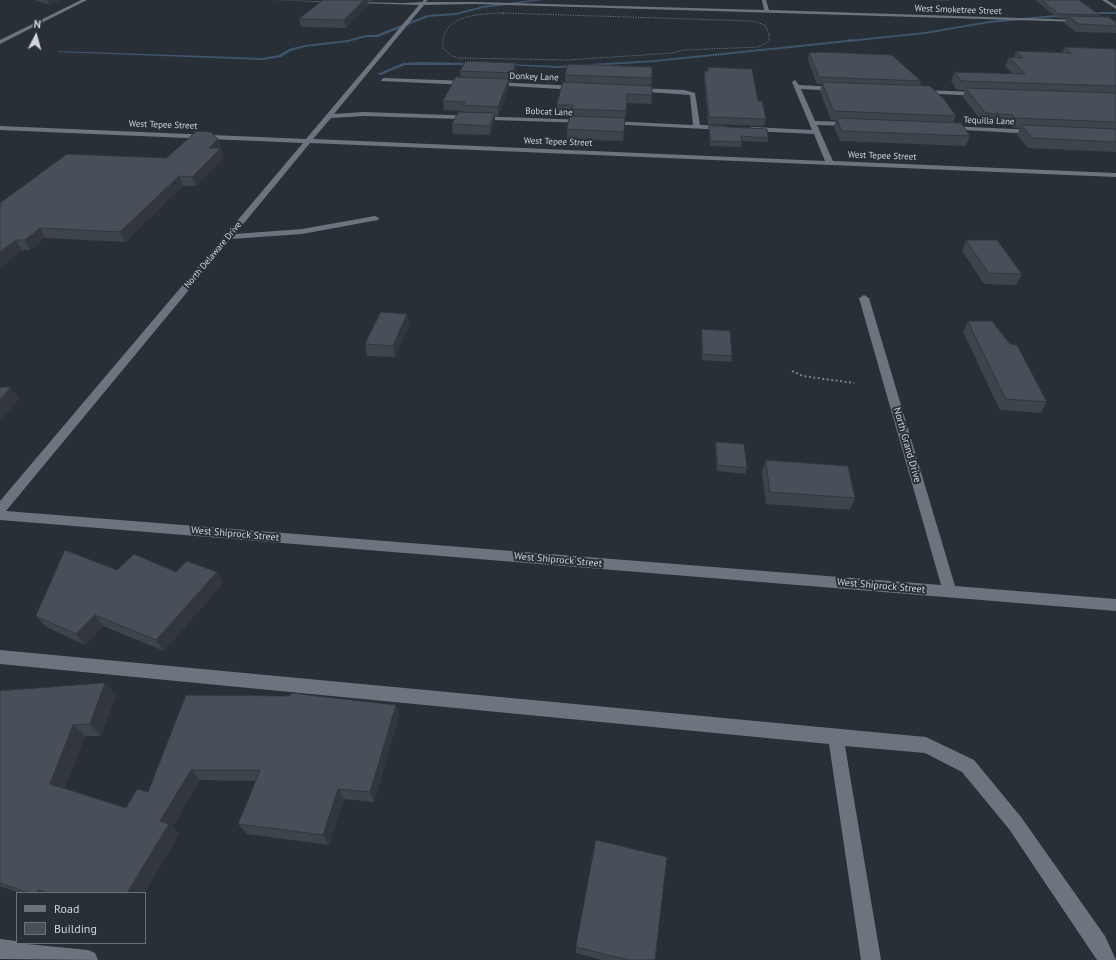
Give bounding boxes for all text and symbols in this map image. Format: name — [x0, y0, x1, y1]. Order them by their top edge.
street label: West Smoketree Street — [914, 3, 1002, 17]
north arrow — [16, 16, 56, 56]
text: N — [33, 17, 42, 31]
street label: Donkey Lane — [509, 71, 559, 83]
street label: Bobcat Lane — [525, 106, 573, 118]
street label: Tequilla Lane — [963, 115, 1015, 127]
street label: West Tepee Street — [129, 118, 197, 132]
street label: West Tepee Street — [524, 135, 592, 149]
street label: West Tepee Street — [848, 149, 916, 163]
street label: North Delaware Drive — [182, 220, 244, 290]
street label: North Grand Drive — [891, 406, 923, 484]
street label: West Shiprock Street — [190, 524, 280, 544]
street label: West Shiprock Street — [513, 550, 603, 570]
street label: West Shiprock Street — [836, 576, 926, 596]
legend — [16, 892, 146, 944]
text: Road — [54, 901, 79, 916]
text: Building — [54, 921, 97, 936]

